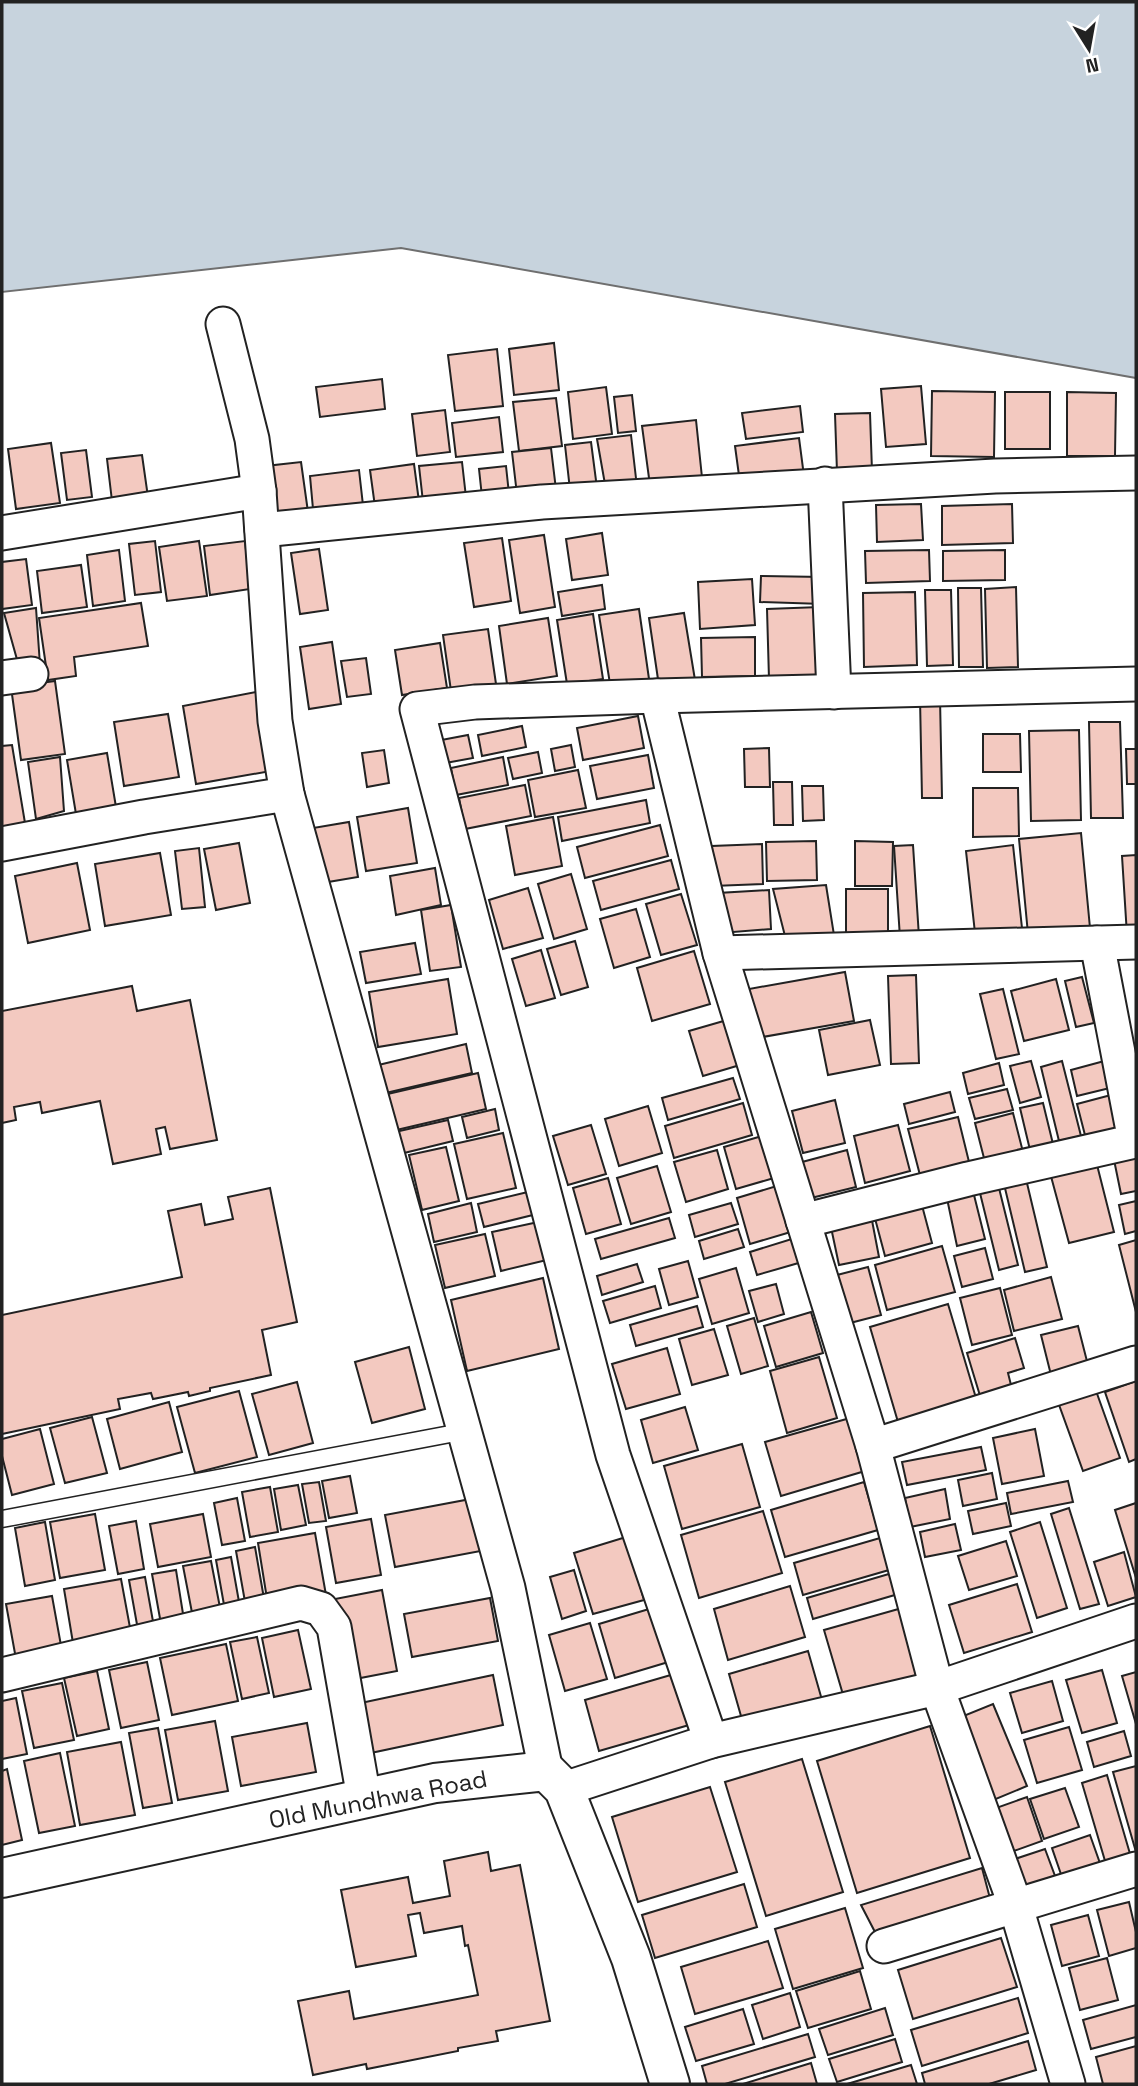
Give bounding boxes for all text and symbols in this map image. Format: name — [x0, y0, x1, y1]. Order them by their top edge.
north arrow — [1054, 14, 1124, 84]
text: N — [1084, 52, 1101, 79]
street label: Old Mundhwa Road — [266, 1763, 490, 1835]

